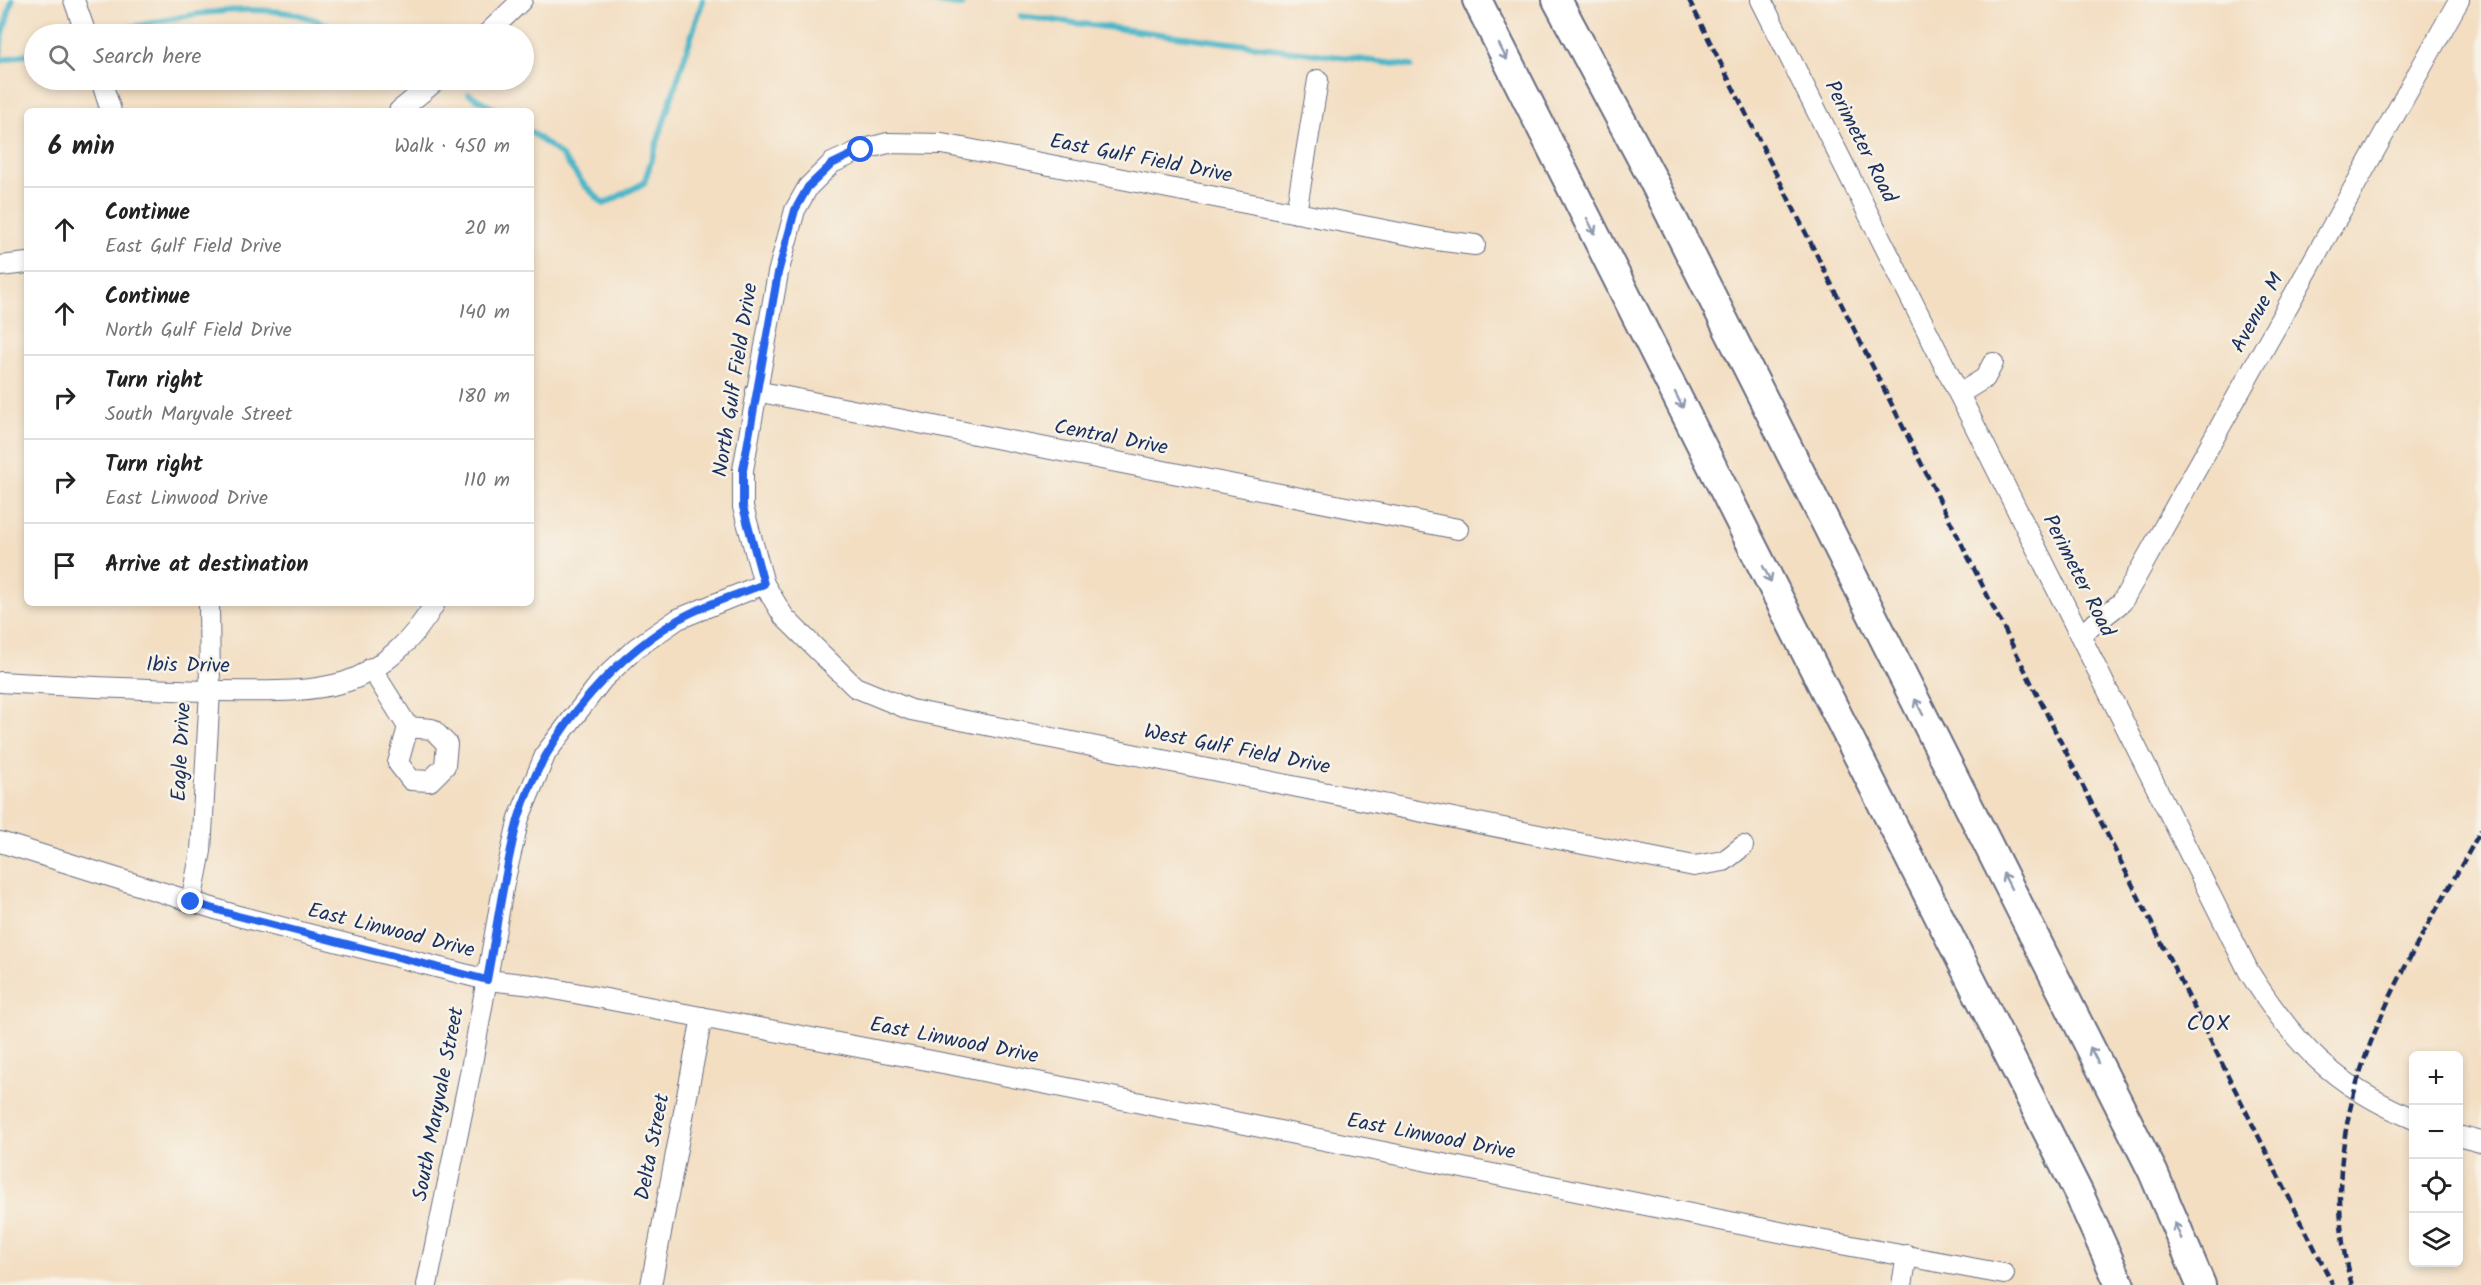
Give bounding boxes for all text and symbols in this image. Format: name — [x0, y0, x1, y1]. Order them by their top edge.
search box — [24, 24, 534, 90]
text: Search here — [93, 40, 201, 75]
icon: search — [45, 41, 78, 74]
one-way arrow — [1498, 43, 1509, 61]
street label: Perimeter Road — [1815, 75, 1905, 210]
street label: East Gulf Field Drive — [1047, 125, 1236, 193]
text: 6 min — [48, 126, 115, 168]
text: Walk · 450 m — [394, 131, 510, 163]
route start — [847, 136, 873, 162]
text: Continue — [105, 196, 190, 231]
icon: ahead — [48, 213, 81, 246]
text: 20 m — [464, 213, 510, 245]
one-way arrow — [1586, 217, 1597, 235]
text: East Gulf Field Drive — [105, 231, 281, 263]
street label: Avenue M — [2223, 267, 2294, 359]
text: Continue — [105, 280, 190, 315]
street label: North Gulf Field Drive — [704, 280, 768, 479]
icon: ahead — [48, 297, 81, 330]
text: 140 m — [459, 297, 510, 329]
text: North Gulf Field Drive — [105, 315, 292, 347]
text: Turn right — [105, 364, 203, 399]
icon: right — [48, 381, 81, 414]
text: 180 m — [458, 381, 510, 413]
one-way arrow — [1674, 391, 1685, 409]
text: South Maryvale Street — [105, 399, 292, 431]
street label: Central Drive — [1051, 411, 1171, 465]
text: Turn right — [105, 448, 203, 483]
icon: right — [48, 465, 81, 498]
text: 110 m — [464, 465, 510, 497]
text: East Linwood Drive — [105, 483, 268, 515]
street label: Perimeter Road — [2033, 509, 2123, 644]
text: Arrive at destination — [105, 548, 308, 583]
icon: arrive — [48, 549, 81, 582]
one-way arrow — [1761, 565, 1773, 583]
street label: Ibis Drive — [146, 649, 231, 683]
one-way arrow — [1913, 698, 1924, 716]
street label: Eagle Drive — [163, 701, 201, 802]
street label: West Gulf Field Drive — [1141, 716, 1333, 784]
one-way arrow — [2000, 872, 2012, 890]
route end — [177, 888, 203, 914]
street label: East Linwood Drive — [304, 894, 479, 968]
street label: South Maryvale Street — [404, 1003, 474, 1204]
district label: COX — [2187, 1007, 2231, 1042]
street label: East Linwood Drive — [867, 1008, 1042, 1074]
one-way arrow — [2088, 1046, 2100, 1064]
map controls — [2409, 1051, 2463, 1267]
button: + — [2409, 1051, 2463, 1105]
street label: Delta Street — [627, 1090, 680, 1203]
street label: East Linwood Drive — [1344, 1104, 1519, 1170]
button: − — [2409, 1105, 2463, 1159]
button: locate — [2409, 1159, 2463, 1213]
button: layers — [2409, 1213, 2463, 1267]
one-way arrow — [2172, 1222, 2183, 1241]

